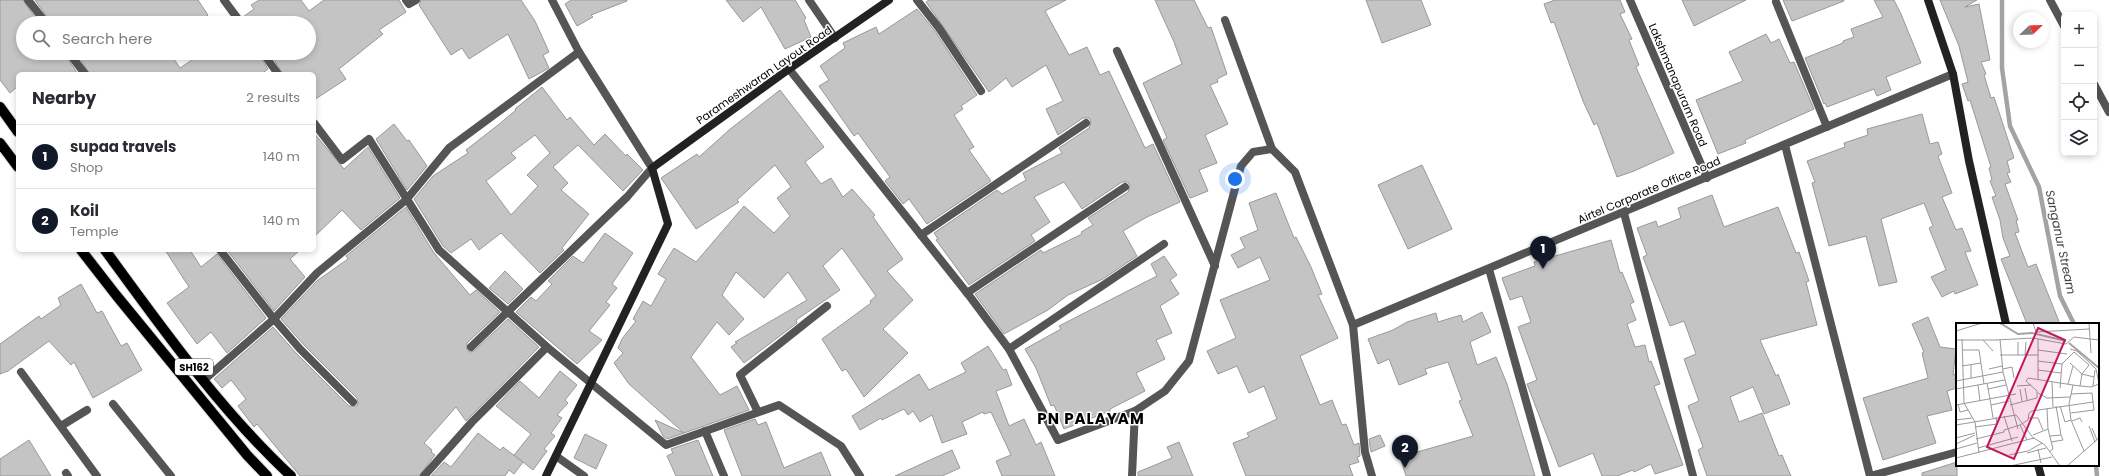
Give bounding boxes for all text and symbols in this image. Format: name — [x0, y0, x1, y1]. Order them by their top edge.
north arrow — [2013, 12, 2049, 48]
map controls — [2061, 12, 2097, 156]
button: + — [2061, 12, 2097, 48]
search box — [16, 16, 316, 60]
street label: Lakshmanapuram Road — [1645, 21, 1711, 149]
street label: Parameshwaran Layout Road — [693, 22, 835, 128]
icon: search — [30, 27, 52, 49]
text: Search here — [62, 28, 152, 49]
button: − — [2061, 48, 2097, 84]
button: locate — [2061, 84, 2097, 120]
text: Nearby — [32, 86, 96, 110]
text: 2 results — [246, 88, 300, 107]
button: layers — [2061, 120, 2097, 156]
text: supaa travels — [70, 136, 176, 157]
text: 1 — [43, 147, 47, 166]
text: 140 m — [263, 147, 300, 166]
street label: Airtel Corporate Office Road — [1575, 153, 1723, 227]
text: Shop — [70, 158, 103, 177]
your location — [1225, 169, 1245, 189]
water label: Sanganur Stream — [2042, 188, 2080, 296]
text: Koil — [70, 200, 99, 221]
text: 2 — [41, 211, 49, 230]
text: 140 m — [263, 211, 300, 230]
text: Temple — [70, 222, 119, 241]
pin: 1 — [1530, 236, 1556, 269]
inset map — [1956, 323, 2099, 466]
road number: SH162 — [175, 359, 213, 375]
district label: PN PALAYAM — [1037, 408, 1145, 429]
pin: 2 — [1392, 435, 1418, 468]

